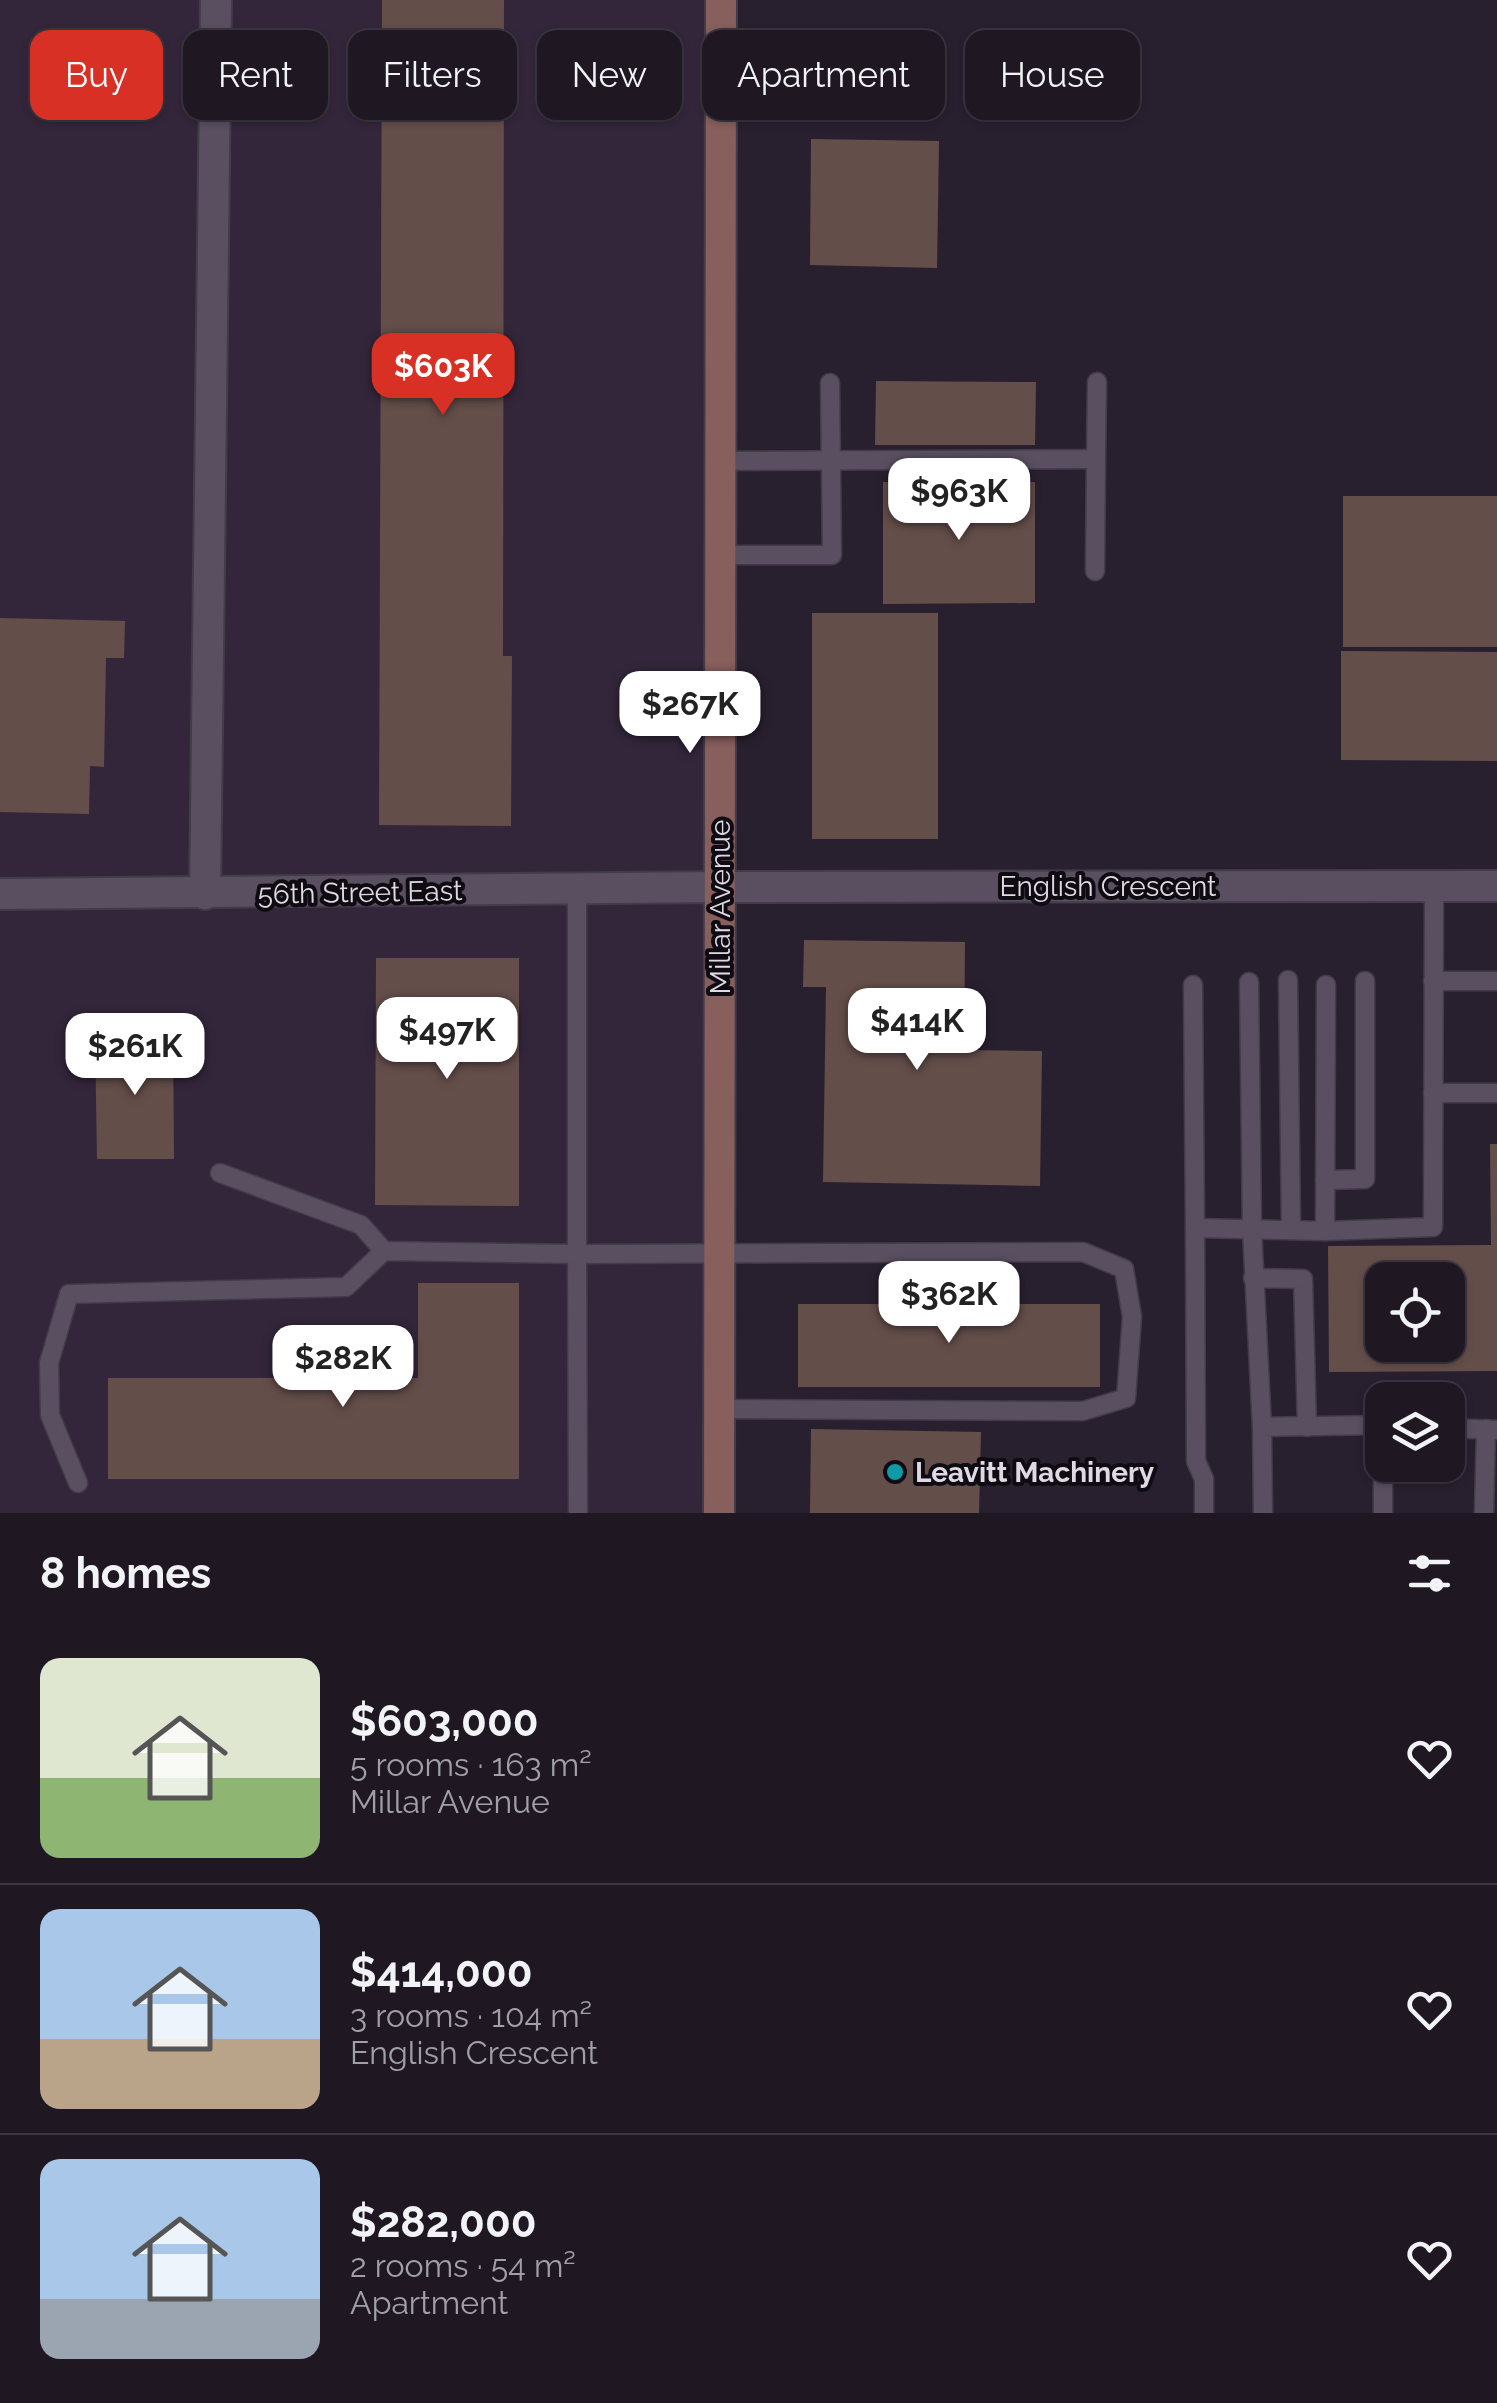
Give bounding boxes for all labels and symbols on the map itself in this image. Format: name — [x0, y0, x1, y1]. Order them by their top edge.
pin: $603K — [373, 333, 513, 418]
pin: $963K — [889, 458, 1029, 543]
pin: $267K — [620, 671, 760, 756]
street label: Millar Avenue — [704, 820, 737, 994]
street label: English Crescent — [999, 870, 1217, 903]
street label: 56th Street East — [257, 874, 463, 911]
pin: $414K — [847, 988, 987, 1073]
pin: $497K — [377, 997, 517, 1082]
pin: $261K — [65, 1013, 205, 1098]
pin: $362K — [879, 1261, 1019, 1346]
pin: $282K — [273, 1325, 413, 1410]
place label: Leavitt Machinery — [915, 1456, 1155, 1489]
marker: Leavitt Machinery — [884, 1461, 906, 1483]

